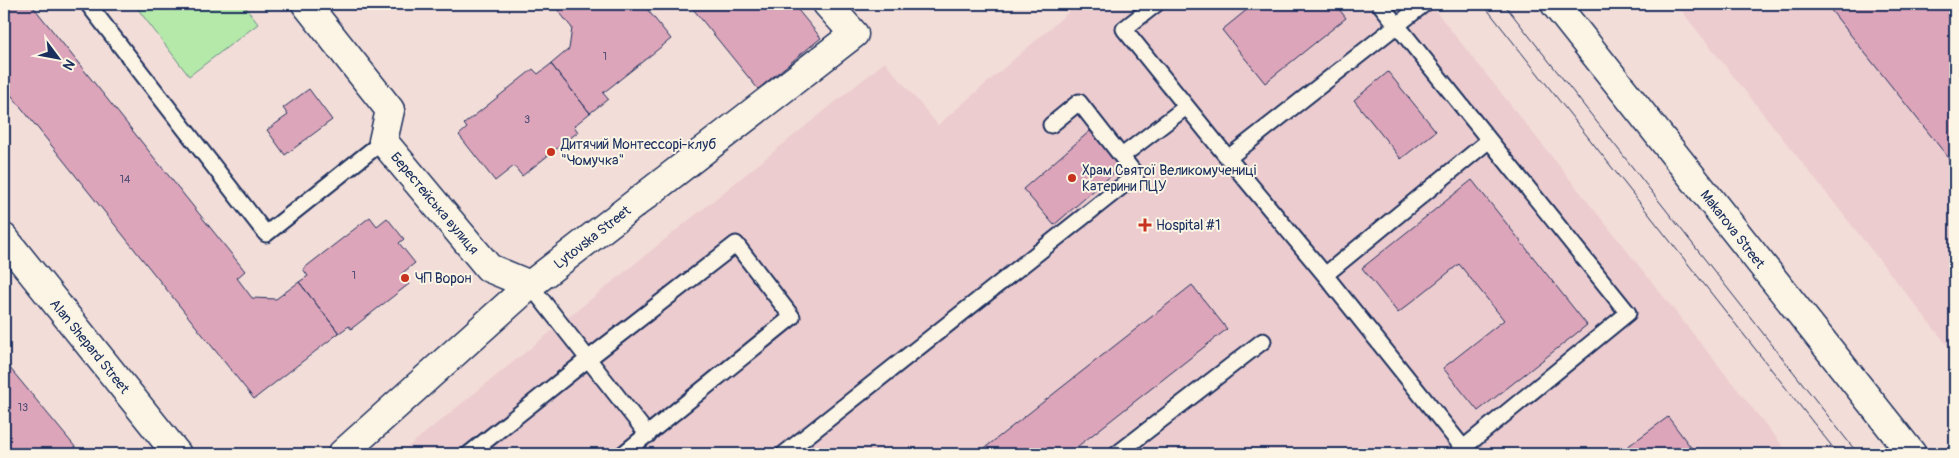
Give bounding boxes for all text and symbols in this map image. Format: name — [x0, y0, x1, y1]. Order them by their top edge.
north arrow — [32, 32, 82, 82]
house number: 1 — [603, 50, 607, 63]
text: N — [59, 56, 78, 73]
house number: 3 — [524, 113, 530, 126]
place label: Дитячий Монтессорі-клуб "Чомучка" — [560, 136, 716, 169]
marker: Дитячий Монтессорі-клуб "Чомучка" — [545, 146, 557, 158]
street label: Берестейська вулиця — [387, 149, 482, 258]
place label: Храм Святої Великомучениці Катерини ПЦУ — [1082, 162, 1257, 195]
marker: Храм Святої Великомучениці Катерини ПЦУ — [1066, 172, 1078, 184]
house number: 14 — [120, 173, 131, 186]
street label: Makarova Street — [1697, 187, 1769, 272]
street label: Lytovska Street — [550, 202, 634, 273]
place label: Hospital #1 — [1156, 217, 1220, 234]
marker: Hospital #1 — [1138, 218, 1152, 232]
house number: 1 — [352, 269, 356, 282]
place label: ЧП Ворон — [415, 270, 471, 287]
marker: ЧП Ворон — [399, 272, 411, 284]
street label: Alan Shepard Street — [46, 296, 133, 397]
house number: 13 — [18, 401, 28, 414]

